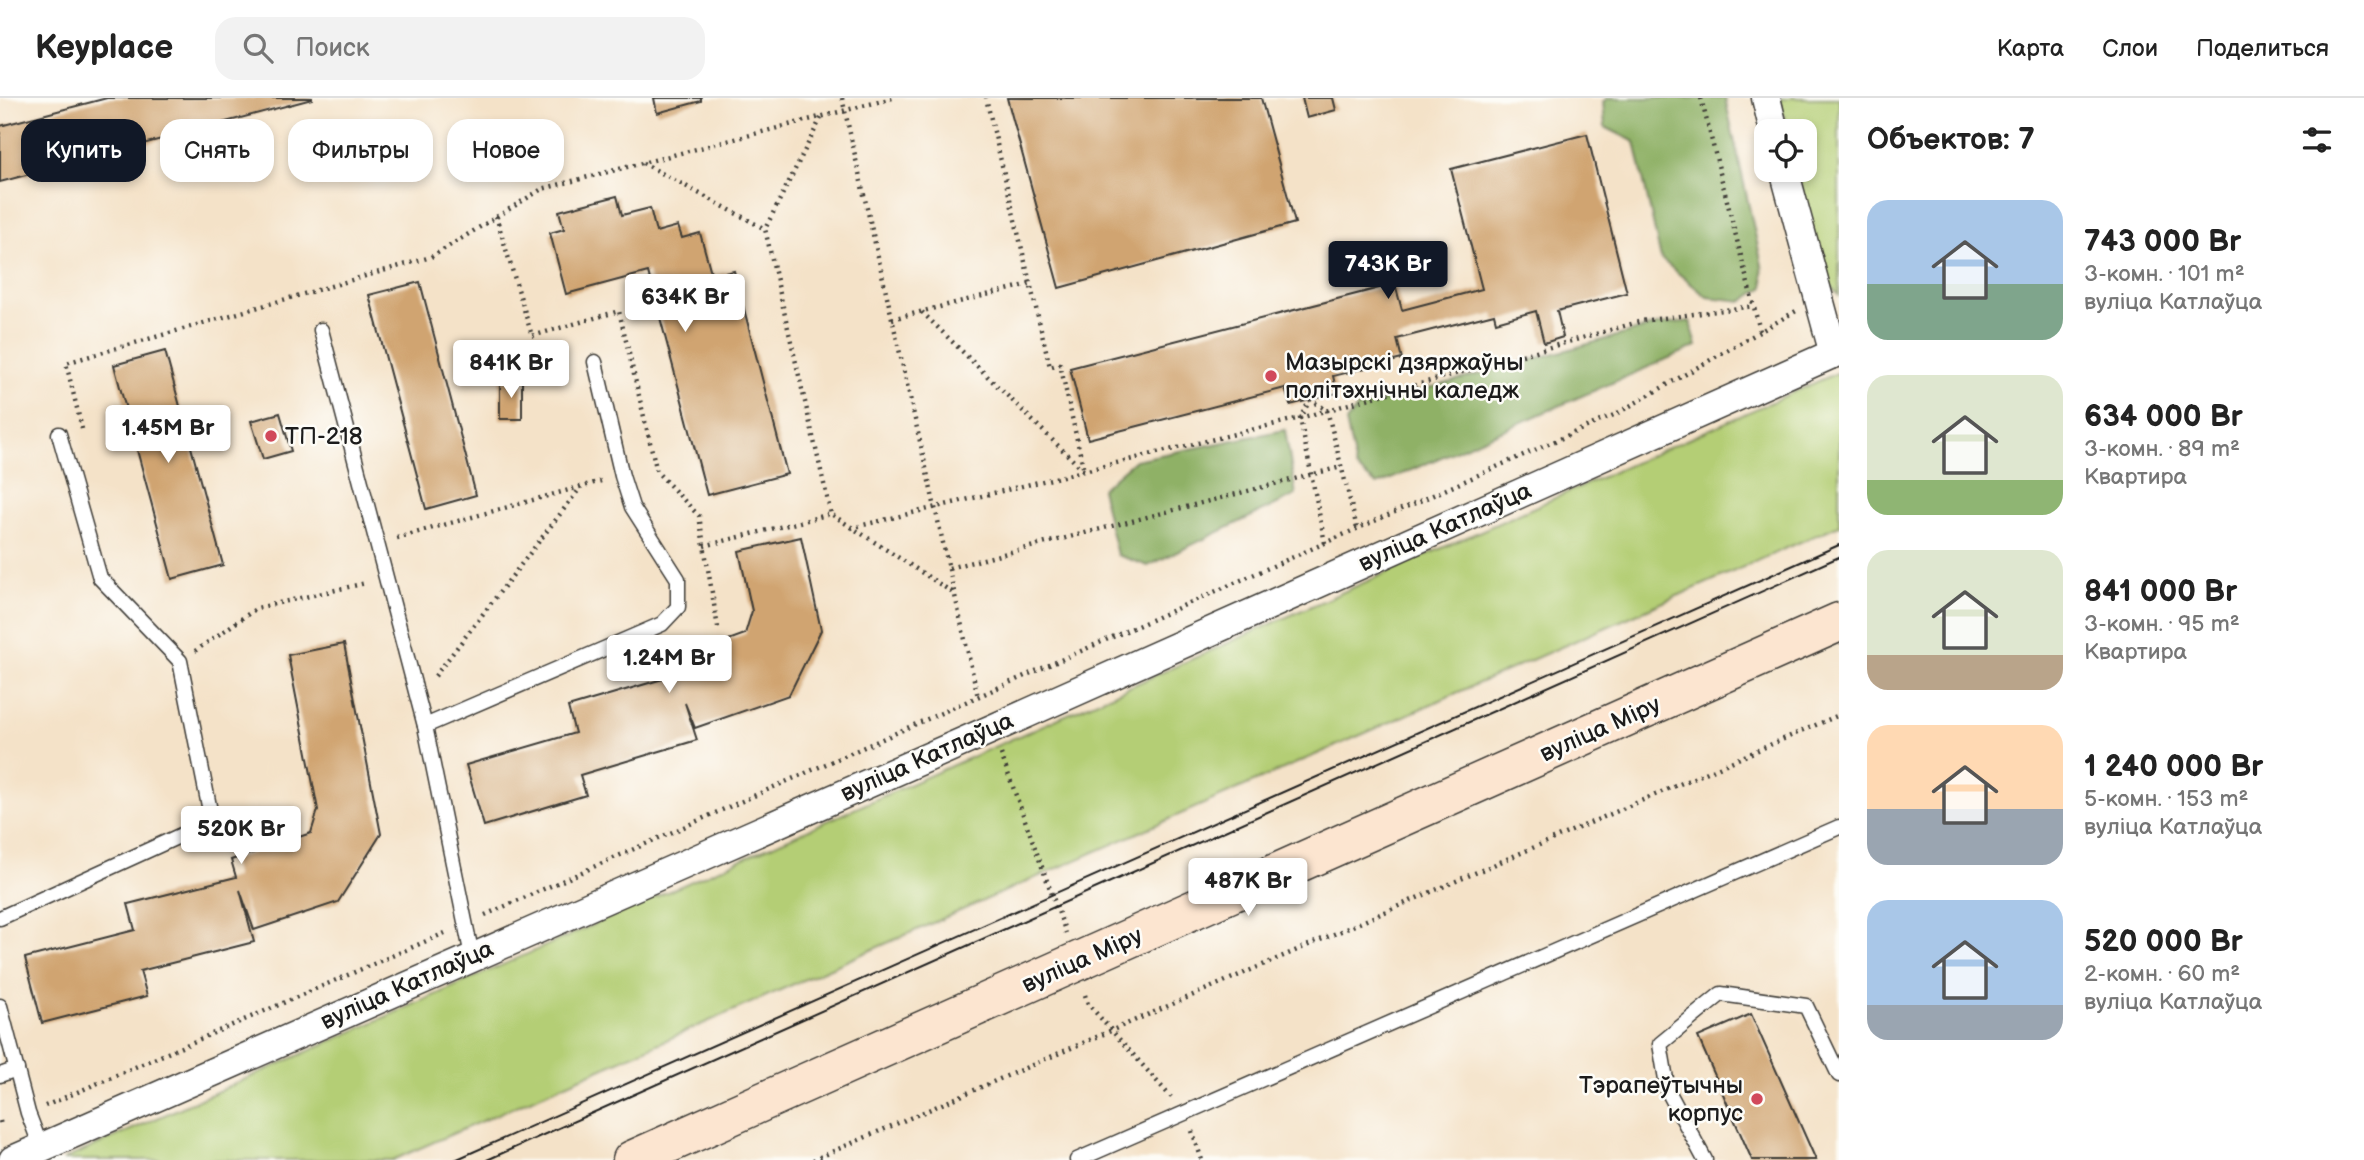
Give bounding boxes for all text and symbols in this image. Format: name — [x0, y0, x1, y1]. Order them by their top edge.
search box — [215, 17, 705, 80]
text: Keyplace — [35, 28, 173, 68]
icon: search — [239, 29, 277, 67]
text: Поиск — [295, 33, 370, 64]
text: Карта — [1997, 34, 2064, 63]
text: Слои — [2102, 34, 2158, 63]
text: Поделиться — [2196, 34, 2329, 63]
chip: Купить — [21, 119, 146, 182]
chip: Снять — [160, 119, 274, 182]
chip: Фильтры — [288, 119, 433, 182]
chip: Новое — [447, 119, 564, 182]
map controls — [1754, 119, 1817, 182]
button: locate — [1754, 119, 1817, 182]
icon: filters — [2298, 121, 2336, 159]
text: Объектов: 7 — [1867, 122, 2035, 158]
text: 743 000 Br — [2084, 224, 2241, 260]
icon: home — [1923, 228, 2007, 312]
pin: 743K Br — [1323, 242, 1453, 301]
text: 743K Br — [1345, 250, 1431, 278]
text: 3-комн. · 101 m² — [2084, 260, 2245, 288]
pin: 634K Br — [620, 274, 750, 334]
text: 634K Br — [641, 283, 729, 311]
text: вуліца Катлаўца — [2084, 288, 2262, 316]
pin: 841K Br — [446, 341, 576, 400]
place label: Мазырскі дзяржаўны політэхнічны каледж — [1285, 348, 1524, 405]
text: 841K Br — [469, 349, 553, 377]
marker: Мазырскі дзяржаўны політэхнічны каледж — [1263, 368, 1279, 384]
text: 634 000 Br — [2084, 399, 2243, 435]
icon: home — [1923, 403, 2007, 487]
pin: 1.45M Br — [96, 406, 240, 465]
text: 1.45M Br — [122, 414, 215, 442]
place label: ТП-218 — [285, 422, 363, 451]
marker: ТП-218 — [263, 428, 279, 444]
text: 3-комн. · 89 m² — [2084, 435, 2240, 463]
text: Квартира — [2084, 463, 2187, 491]
street label: вуліца Катлаўца — [1354, 476, 1536, 578]
text: 841 000 Br — [2084, 574, 2237, 610]
icon: home — [1923, 578, 2007, 662]
text: 3-комн. · 95 m² — [2084, 610, 2240, 638]
pin: 1.24M Br — [597, 636, 741, 695]
text: Квартира — [2084, 638, 2187, 666]
text: 1.24M Br — [623, 644, 715, 672]
street label: вуліца Міру — [1535, 690, 1665, 768]
street label: вуліца Катлаўца — [836, 706, 1018, 808]
text: 1 240 000 Br — [2084, 749, 2263, 785]
icon: home — [1923, 753, 2007, 837]
text: 5-комн. · 153 m² — [2084, 785, 2249, 813]
pin: 520K Br — [176, 806, 306, 866]
text: вуліца Катлаўца — [2084, 813, 2262, 841]
text: 520K Br — [197, 815, 285, 843]
pin: 487K Br — [1183, 858, 1313, 918]
text: 487K Br — [1204, 867, 1292, 895]
street label: вуліца Міру — [1017, 921, 1147, 999]
text: 520 000 Br — [2084, 924, 2243, 960]
icon: home — [1923, 928, 2007, 1012]
street label: вуліца Катлаўца — [316, 934, 498, 1036]
text: 2-комн. · 60 m² — [2084, 960, 2240, 988]
text: вуліца Катлаўца — [2084, 988, 2262, 1016]
place label: Тэрапеўтычны корпус — [1579, 1071, 1743, 1128]
marker: Тэрапеўтычны корпус — [1749, 1091, 1765, 1107]

